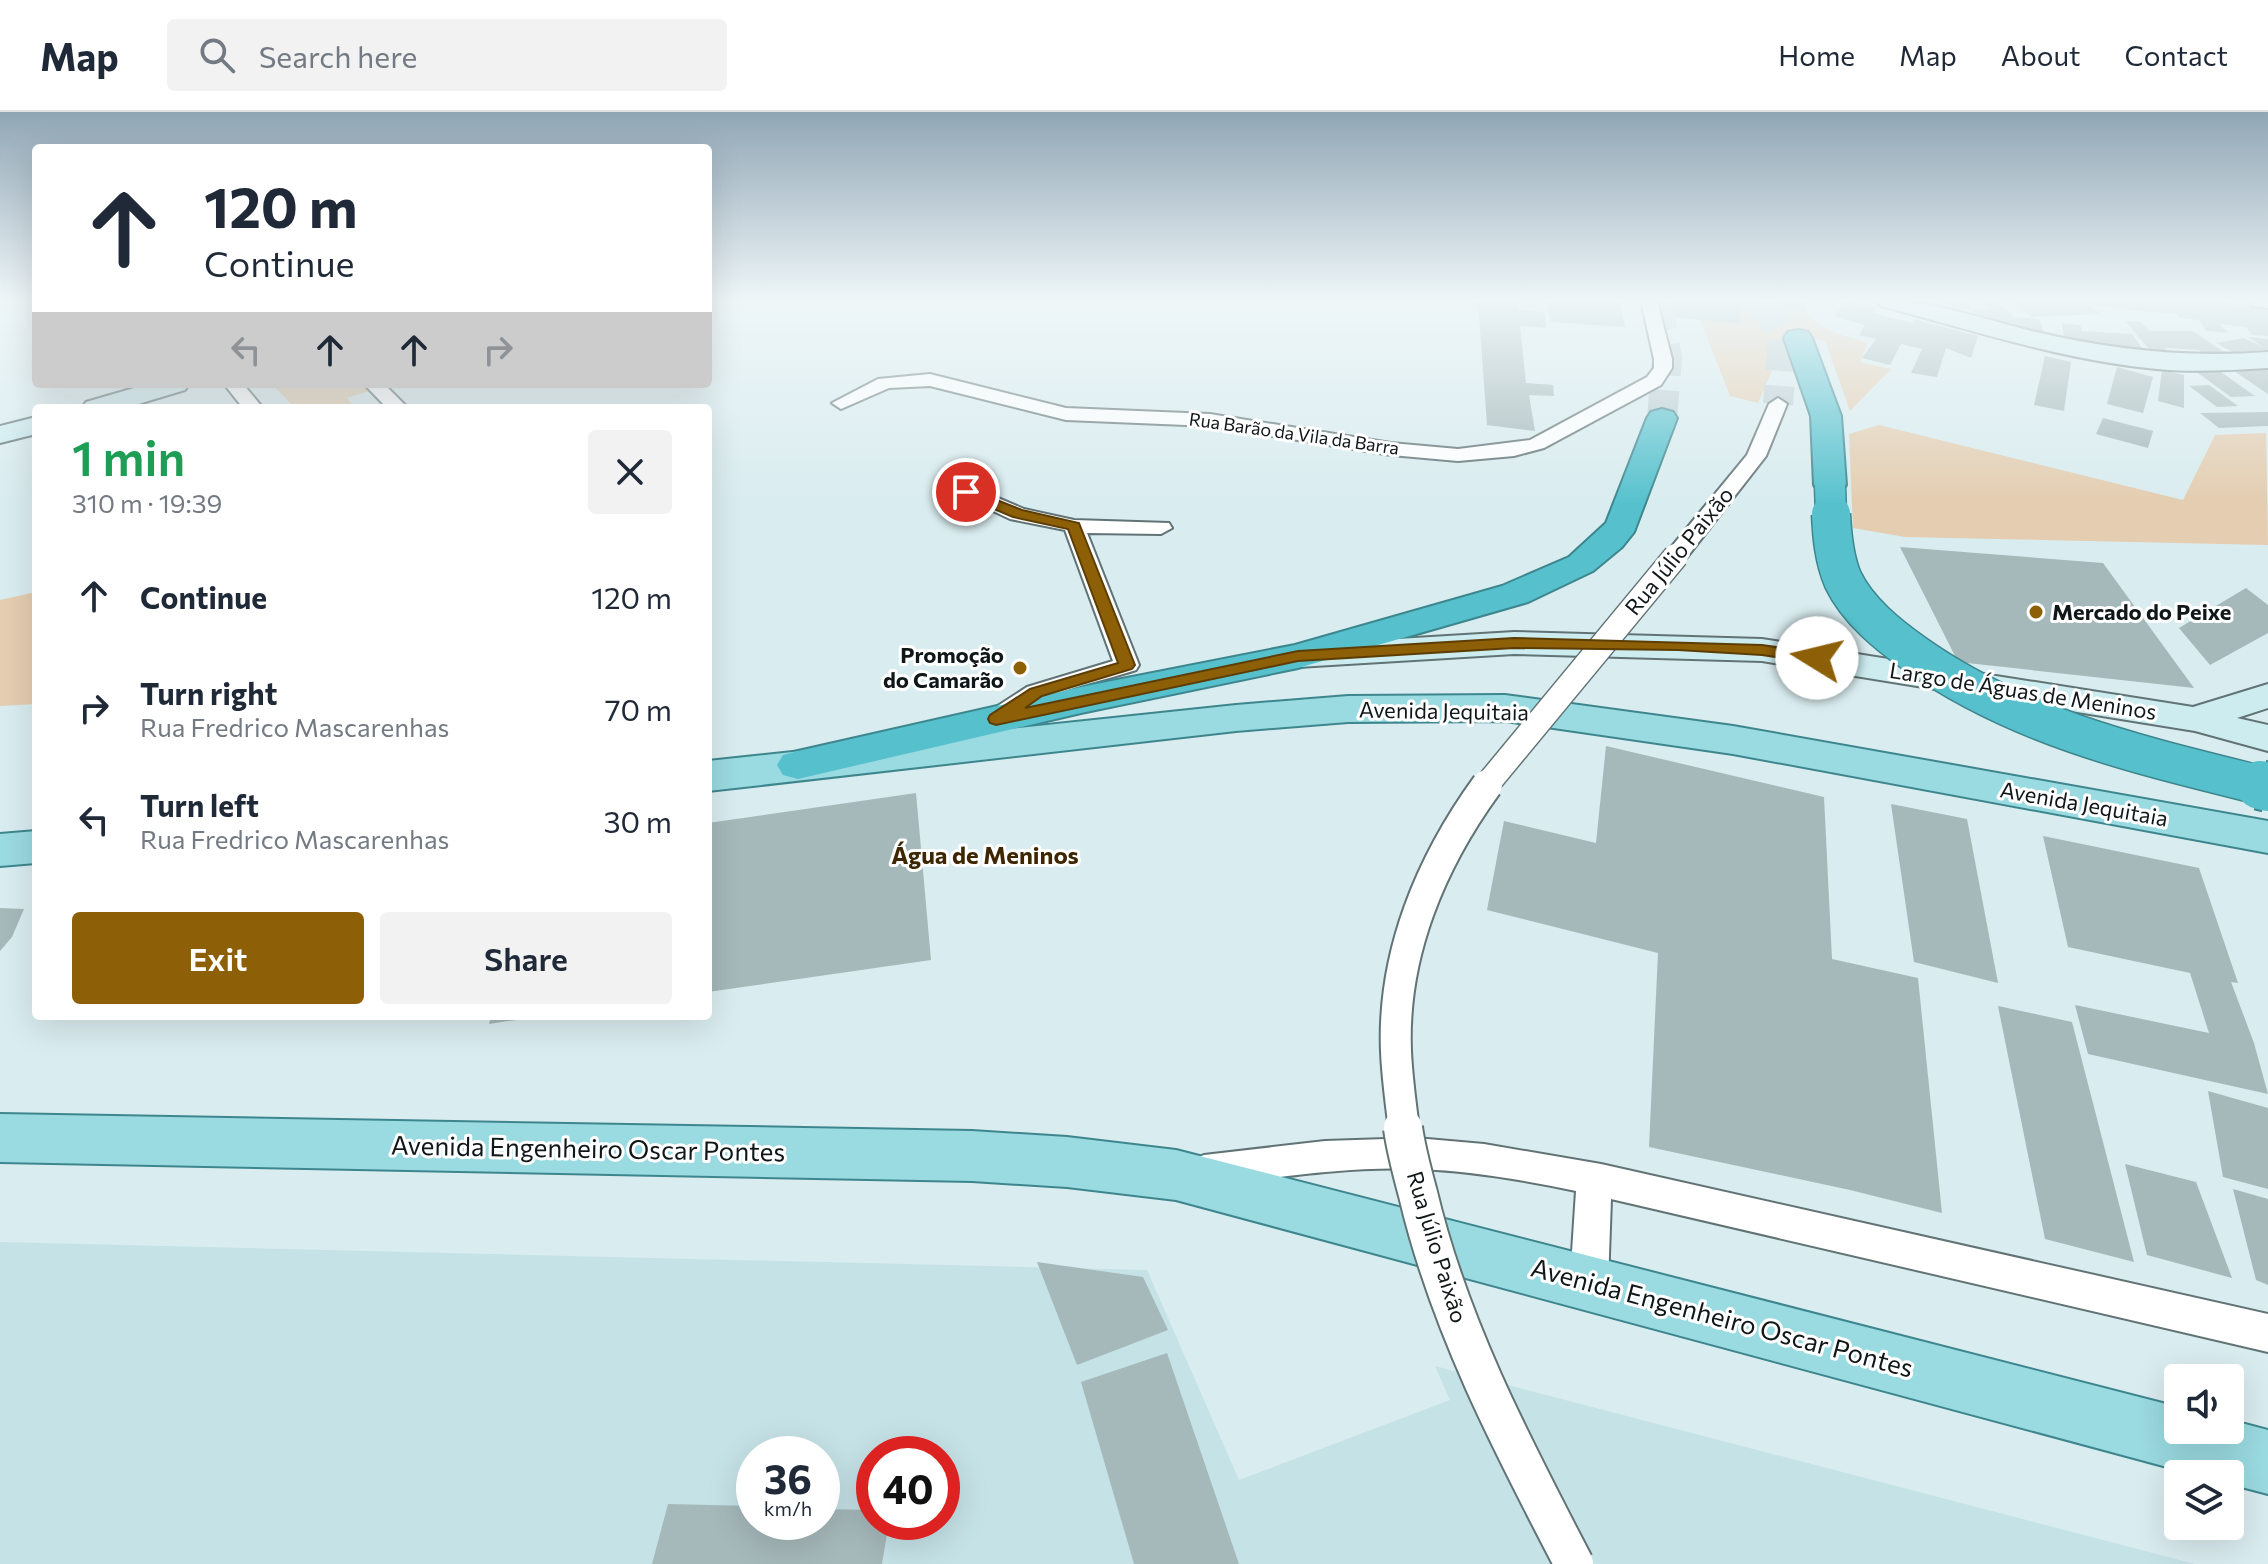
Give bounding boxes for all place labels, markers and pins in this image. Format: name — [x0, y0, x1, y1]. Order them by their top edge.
pin — [932, 458, 1000, 526]
place label: Mercado do Peixe — [2052, 598, 2231, 625]
marker: Mercado do Peixe — [2027, 603, 2045, 621]
place label: Promoção do Camarão — [883, 641, 1004, 693]
marker: Promoção do Camarão — [1011, 659, 1029, 677]

